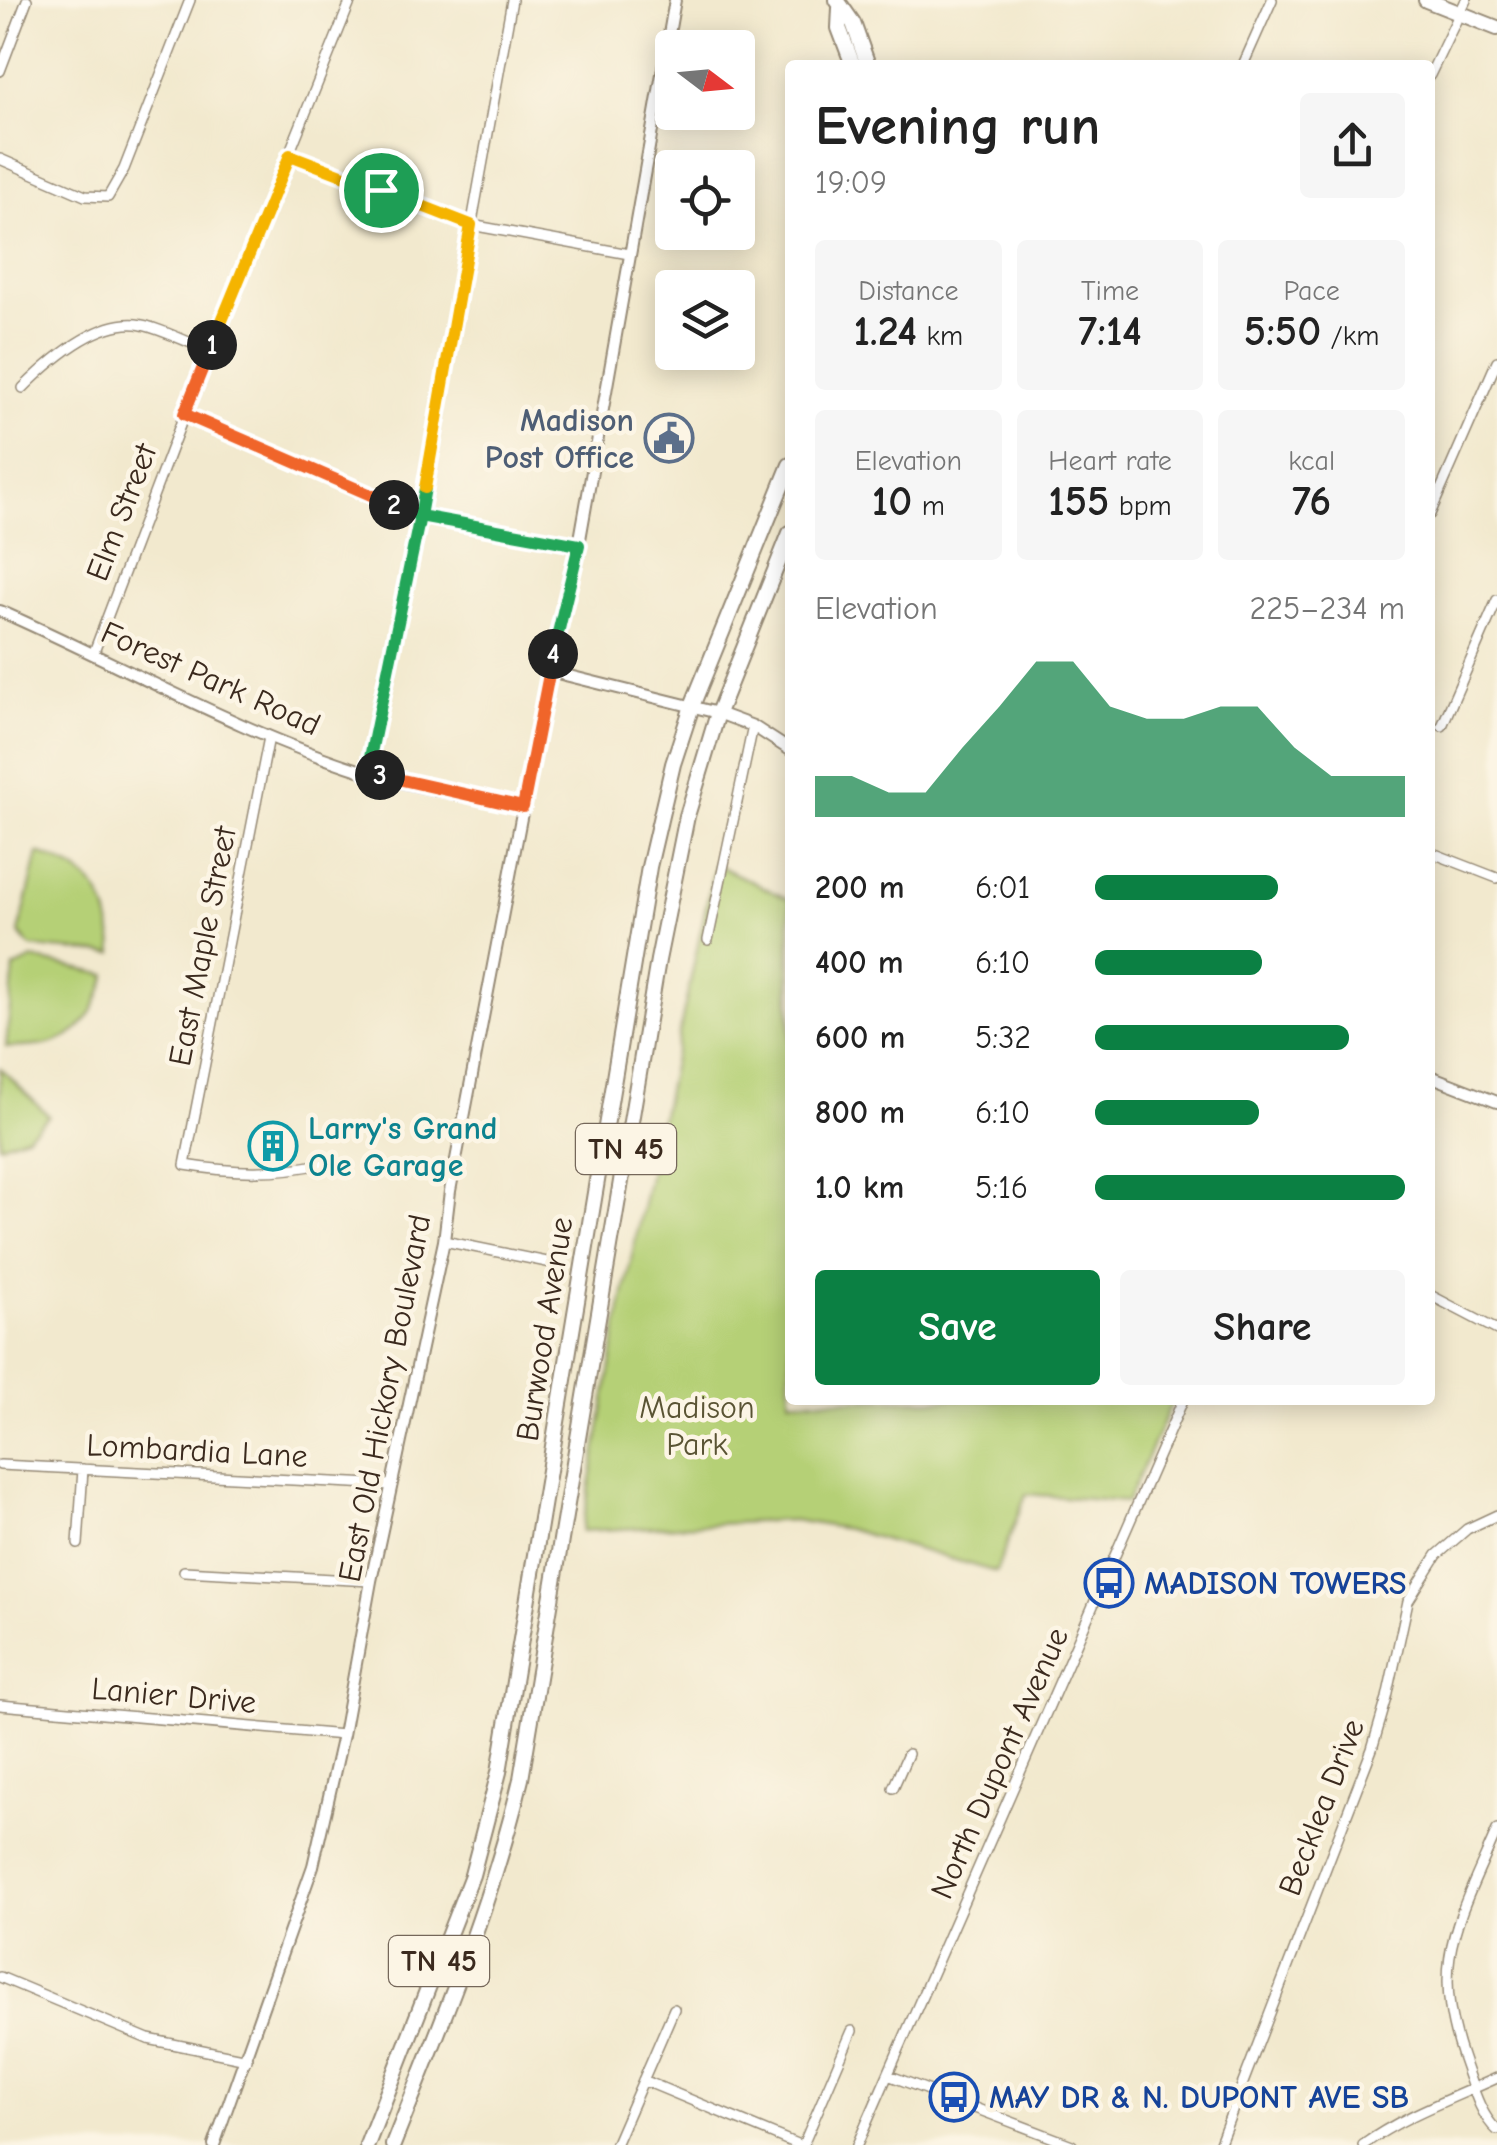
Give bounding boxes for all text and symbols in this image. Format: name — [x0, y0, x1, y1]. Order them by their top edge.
north arrow — [655, 30, 755, 130]
map controls — [655, 30, 755, 370]
button: share — [1300, 93, 1405, 198]
text: Evening run — [815, 94, 1100, 158]
pin — [339, 148, 424, 233]
button: locate — [655, 150, 755, 250]
icon: arrive — [354, 163, 409, 218]
text: 19:09 — [815, 164, 887, 201]
button: layers — [655, 270, 755, 370]
text: Distance — [858, 275, 958, 307]
text: Time — [1081, 275, 1139, 307]
text: Pace — [1283, 275, 1340, 307]
text: 1.24 — [854, 307, 917, 356]
text: 7:14 — [1078, 307, 1142, 356]
text: 5:50 — [1244, 307, 1321, 356]
pin: 1 — [187, 320, 237, 370]
text: km — [917, 320, 963, 352]
text: /km — [1321, 320, 1379, 352]
text: 1 — [206, 329, 218, 361]
place label: Madison Post Office — [485, 402, 634, 476]
public building icon: Madison Post Office — [643, 412, 695, 464]
street label: Elm Street — [78, 438, 165, 586]
text: Elevation — [855, 445, 962, 477]
text: Heart rate — [1048, 445, 1172, 477]
text: kcal — [1288, 445, 1335, 477]
text: 10 — [872, 477, 912, 526]
text: 155 — [1048, 477, 1109, 526]
text: 76 — [1292, 477, 1331, 526]
pin: 2 — [369, 480, 419, 530]
text: 2 — [387, 489, 401, 521]
text: m — [912, 490, 945, 522]
text: bpm — [1109, 490, 1172, 522]
text: Elevation — [815, 590, 938, 627]
text: 225–234 m — [1249, 590, 1405, 627]
street label: Forest Park Road — [96, 614, 326, 743]
pin: 4 — [528, 629, 578, 679]
text: 4 — [546, 638, 560, 670]
pin: 3 — [355, 750, 405, 800]
text: 3 — [373, 759, 387, 791]
street label: East Maple Street — [161, 822, 244, 1069]
text: 200 m — [815, 869, 904, 906]
text: 6:01 — [975, 869, 1030, 906]
text: 400 m — [815, 944, 903, 981]
text: 6:10 — [975, 944, 1030, 981]
text: 600 m — [815, 1019, 905, 1056]
text: 5:32 — [975, 1019, 1031, 1056]
text: 800 m — [815, 1094, 905, 1131]
text: 6:10 — [975, 1094, 1030, 1131]
place label: Larry's Grand Ole Garage — [308, 1110, 498, 1184]
building icon: Larry's Grand Ole Garage — [247, 1120, 299, 1172]
road number: TN 45 — [576, 1124, 676, 1174]
text: 1.0 km — [815, 1169, 904, 1206]
text: 5:16 — [975, 1169, 1028, 1206]
street label: East Old Hickory Boulevard — [331, 1211, 438, 1585]
street label: Burwood Avenue — [509, 1214, 580, 1444]
button: Save — [815, 1270, 1100, 1385]
button: Share — [1120, 1270, 1405, 1385]
park label: Madison Park — [639, 1389, 755, 1463]
street label: Lombardia Lane — [85, 1426, 308, 1475]
bus stop icon: MADISON TOWERS — [1083, 1557, 1135, 1609]
place label: MADISON TOWERS — [1144, 1565, 1407, 1602]
street label: North Dupont Avenue — [923, 1622, 1076, 1905]
street label: Lanier Drive — [90, 1670, 258, 1721]
street label: Becklea Drive — [1271, 1714, 1372, 1901]
road number: TN 45 — [389, 1936, 489, 1986]
bus stop icon: MAY DR & N. DUPONT AVE SB — [928, 2071, 980, 2123]
place label: MAY DR & N. DUPONT AVE SB — [989, 2079, 1409, 2116]

